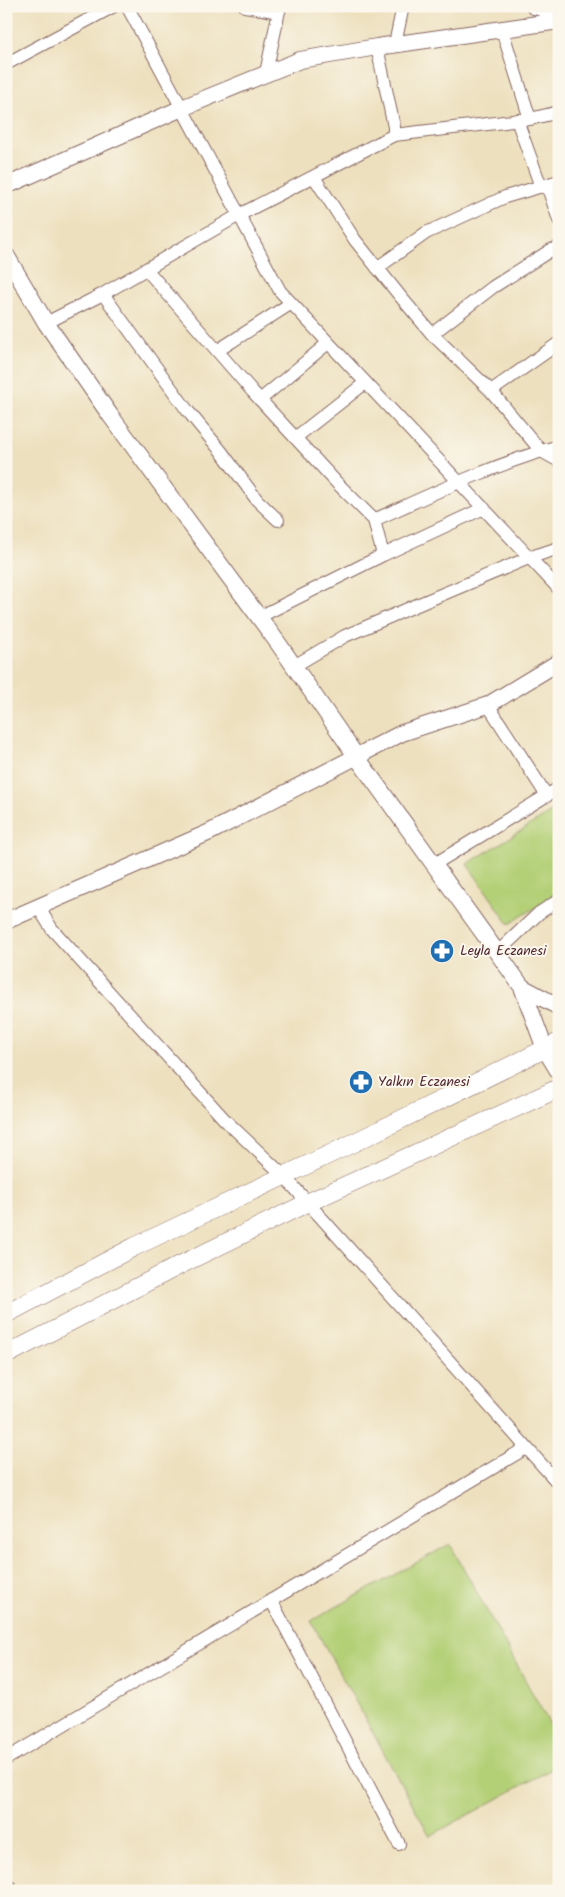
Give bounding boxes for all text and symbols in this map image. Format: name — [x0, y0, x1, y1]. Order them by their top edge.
pharmacy icon: Leyla Eczanesi — [429, 938, 455, 964]
place label: Leyla Eczanesi — [460, 940, 547, 962]
pharmacy icon: Yalkın Eczanesi — [348, 1069, 374, 1095]
place label: Yalkın Eczanesi — [378, 1071, 470, 1093]

